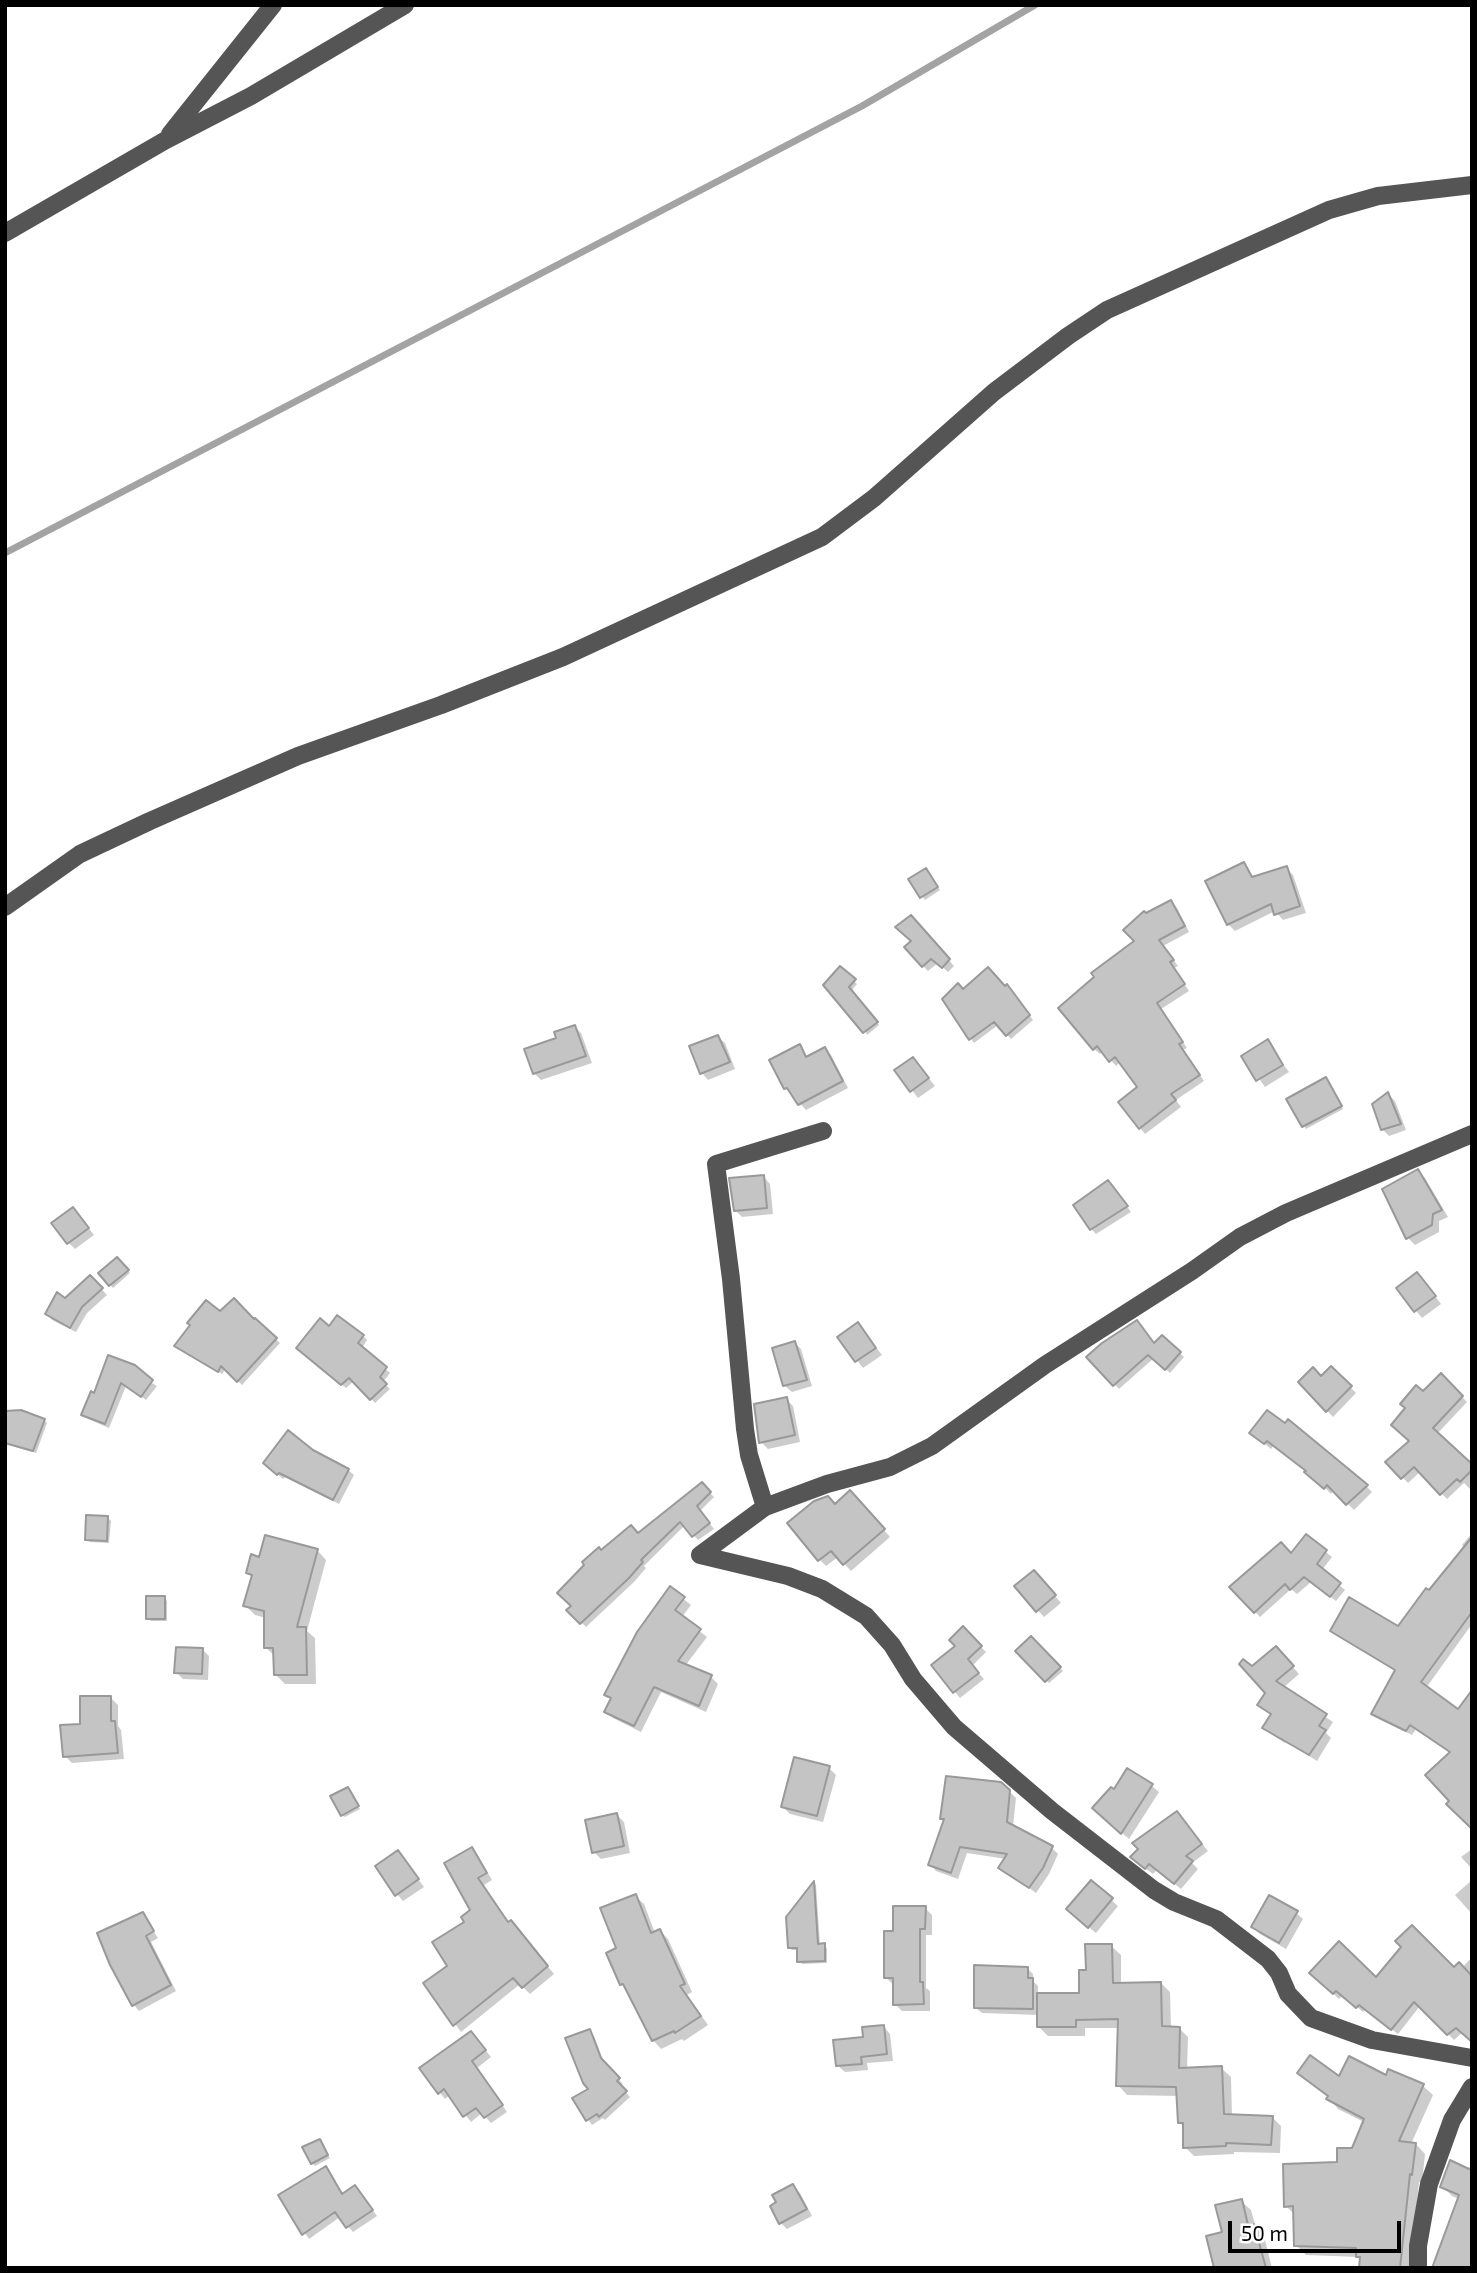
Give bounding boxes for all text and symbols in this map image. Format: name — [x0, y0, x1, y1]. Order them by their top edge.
scale bar — [1232, 2206, 1405, 2250]
text: 50 m — [1241, 2220, 1288, 2245]

